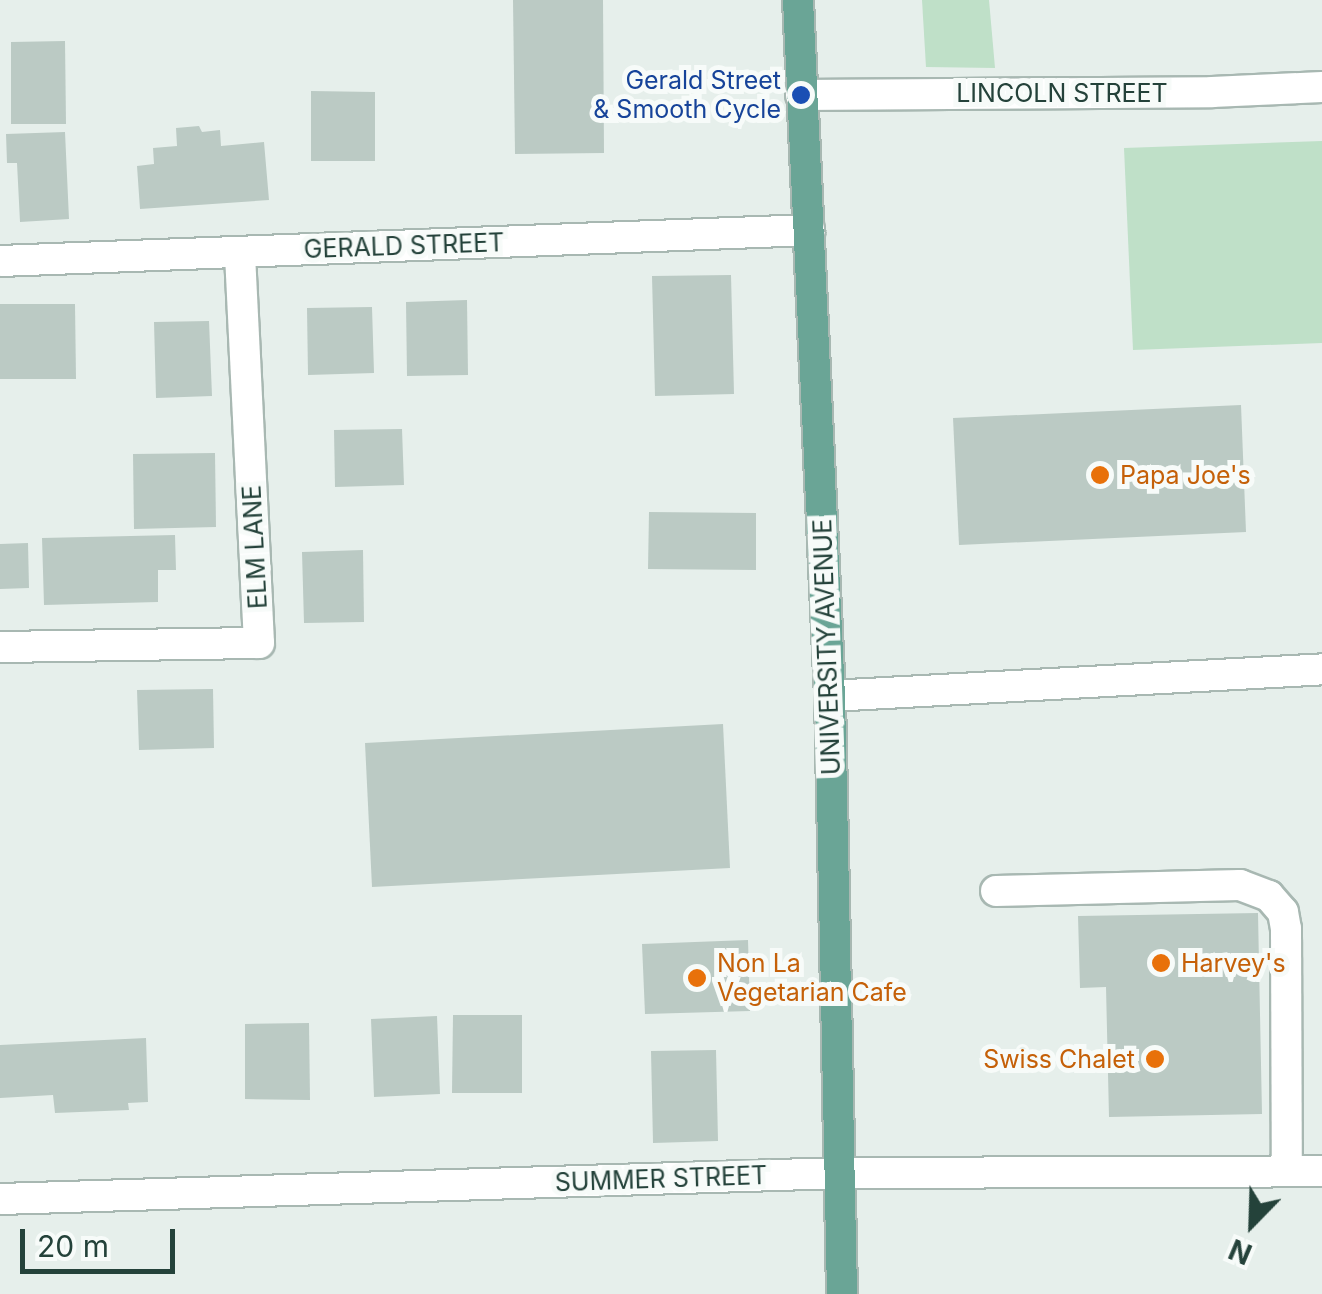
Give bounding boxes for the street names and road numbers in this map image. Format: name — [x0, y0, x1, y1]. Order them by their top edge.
street label: LINCOLN STREET — [956, 78, 1168, 108]
street label: GERALD STREET — [303, 228, 505, 264]
street label: ELM LANE — [237, 484, 273, 610]
street label: UNIVERSITY AVENUE — [808, 518, 846, 776]
street label: SUMMER STREET — [554, 1160, 768, 1198]

